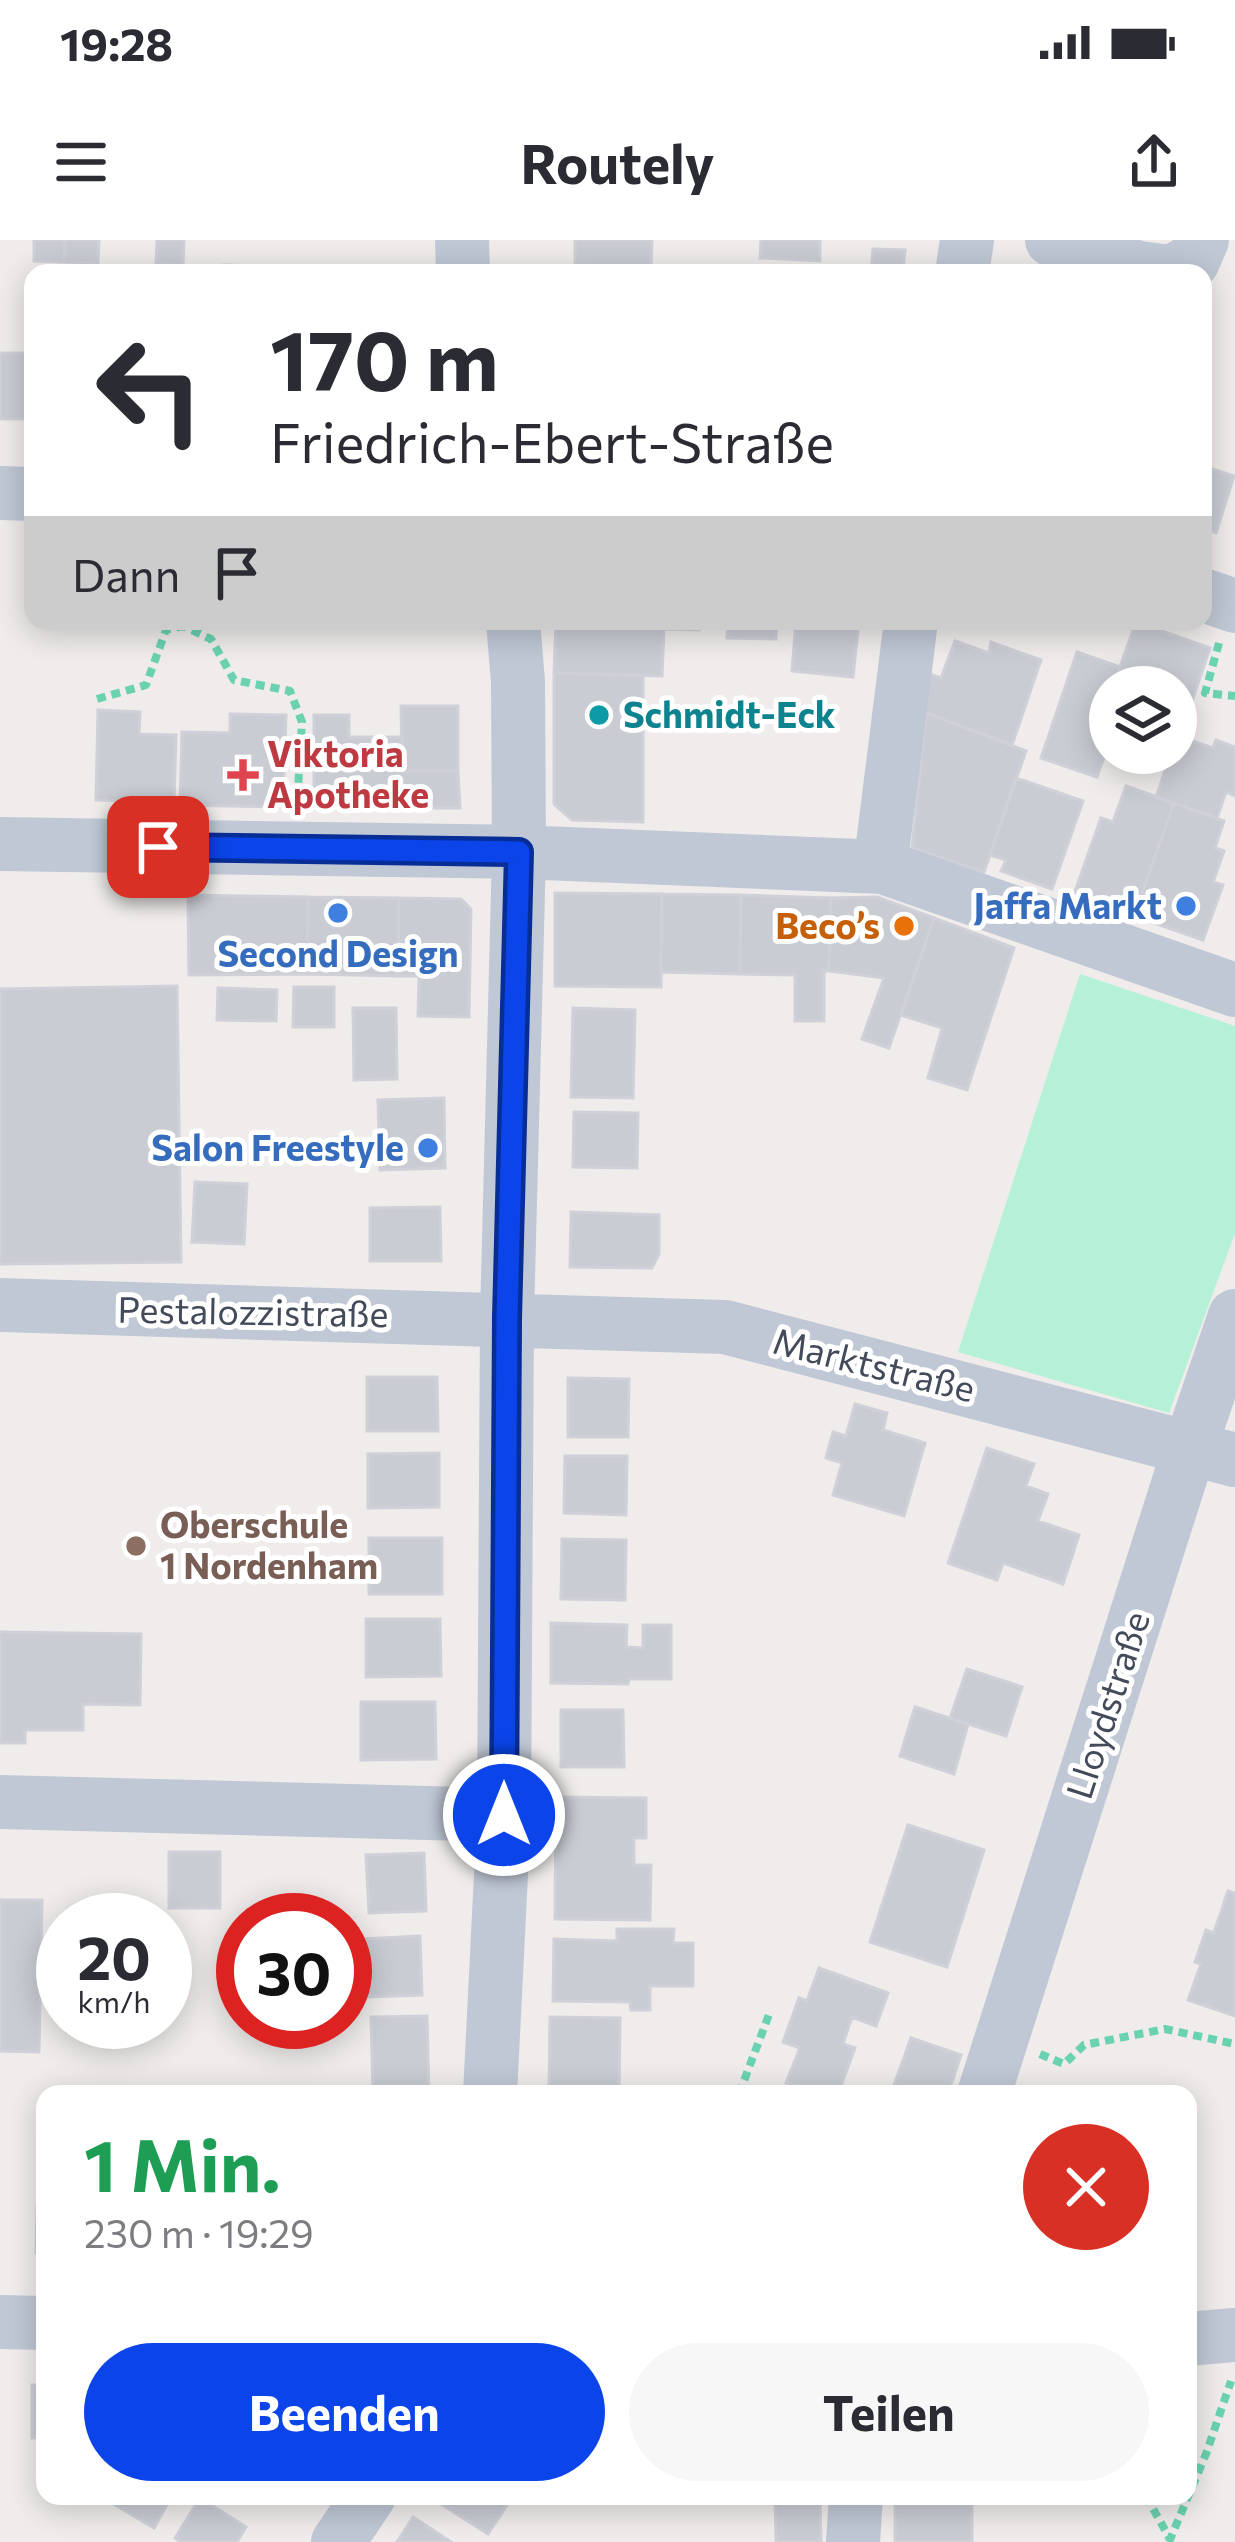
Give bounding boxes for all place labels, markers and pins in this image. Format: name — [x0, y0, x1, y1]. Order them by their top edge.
place label: Schmidt-Eck — [623, 691, 836, 735]
marker: Schmidt-Eck — [586, 702, 612, 728]
place label: Viktoria Apotheke — [267, 730, 429, 815]
marker: Viktoria Apotheke — [230, 762, 256, 788]
pin — [107, 796, 209, 898]
place label: Jaffa Markt — [973, 882, 1162, 926]
marker: Jaffa Markt — [1173, 893, 1199, 919]
marker: Second Design — [325, 900, 351, 926]
place label: Beco’s — [775, 902, 880, 946]
marker: Beco’s — [891, 913, 917, 939]
place label: Second Design — [217, 930, 459, 974]
place label: Salon Freestyle — [151, 1124, 404, 1168]
marker: Salon Freestyle — [415, 1135, 441, 1161]
place label: Oberschule 1 Nordenham — [160, 1501, 378, 1586]
marker: Oberschule 1 Nordenham — [123, 1533, 149, 1559]

